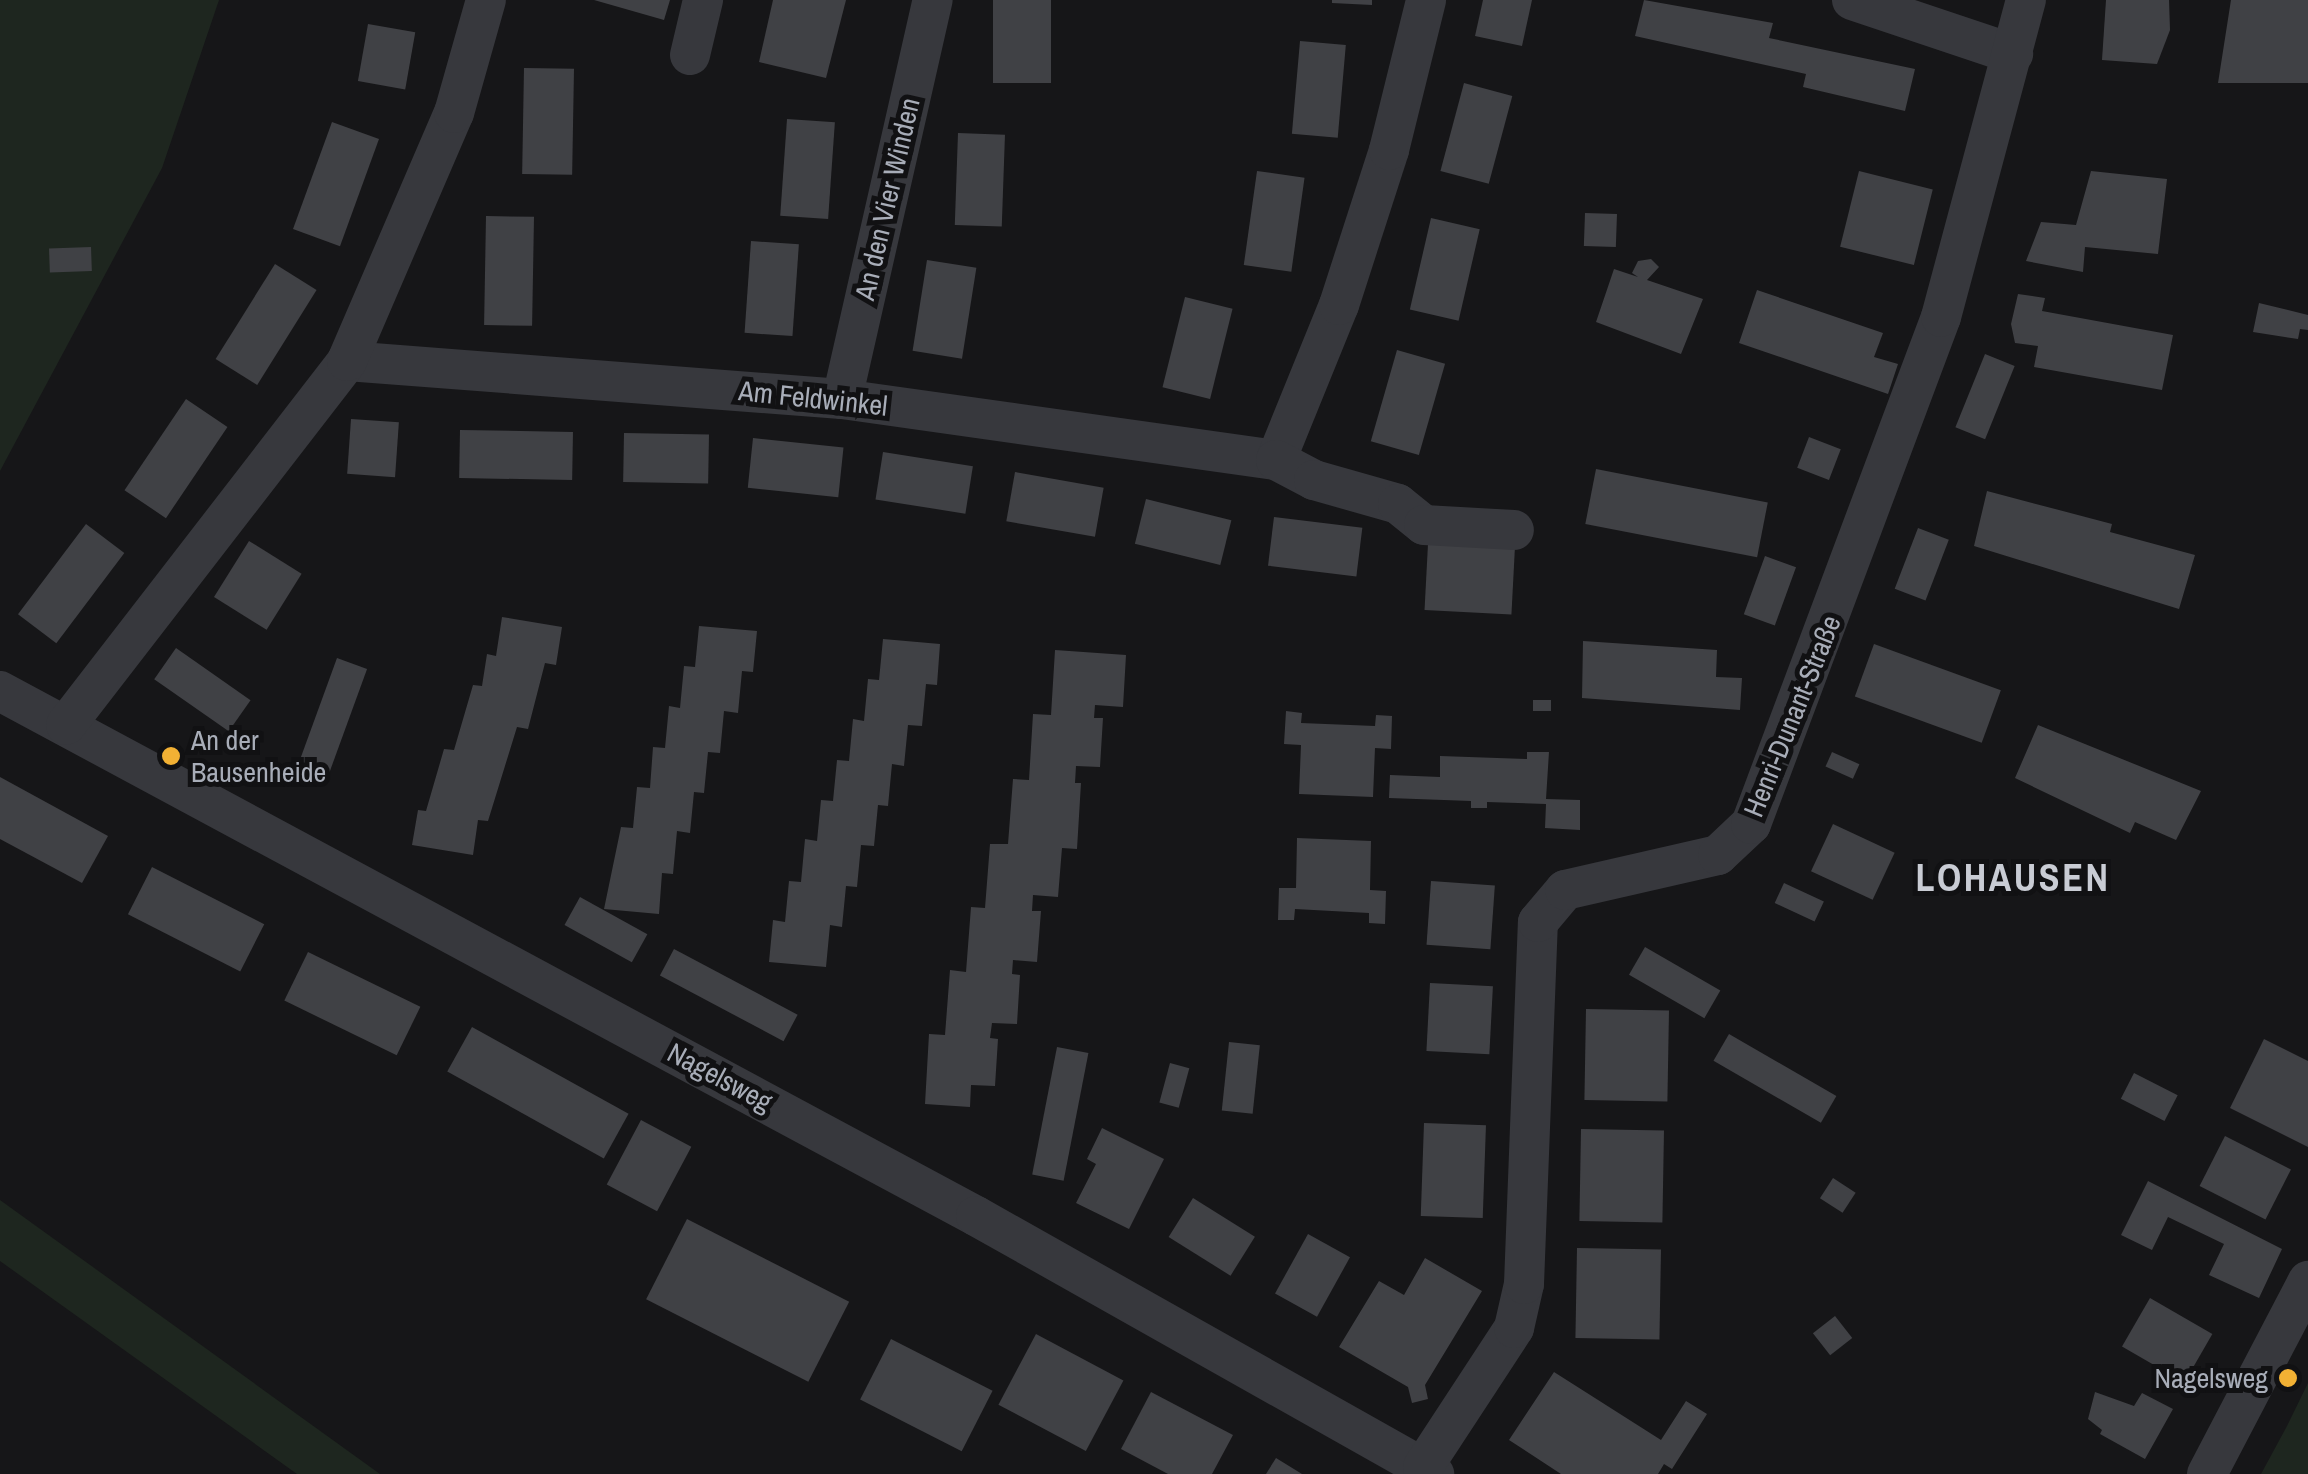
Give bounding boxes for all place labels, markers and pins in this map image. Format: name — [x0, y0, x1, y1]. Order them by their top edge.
place label: An der Bausenheide — [191, 723, 326, 789]
marker: An der Bausenheide — [160, 745, 182, 767]
place label: Nagelsweg — [2154, 1361, 2268, 1395]
marker: Nagelsweg — [2277, 1367, 2299, 1389]

